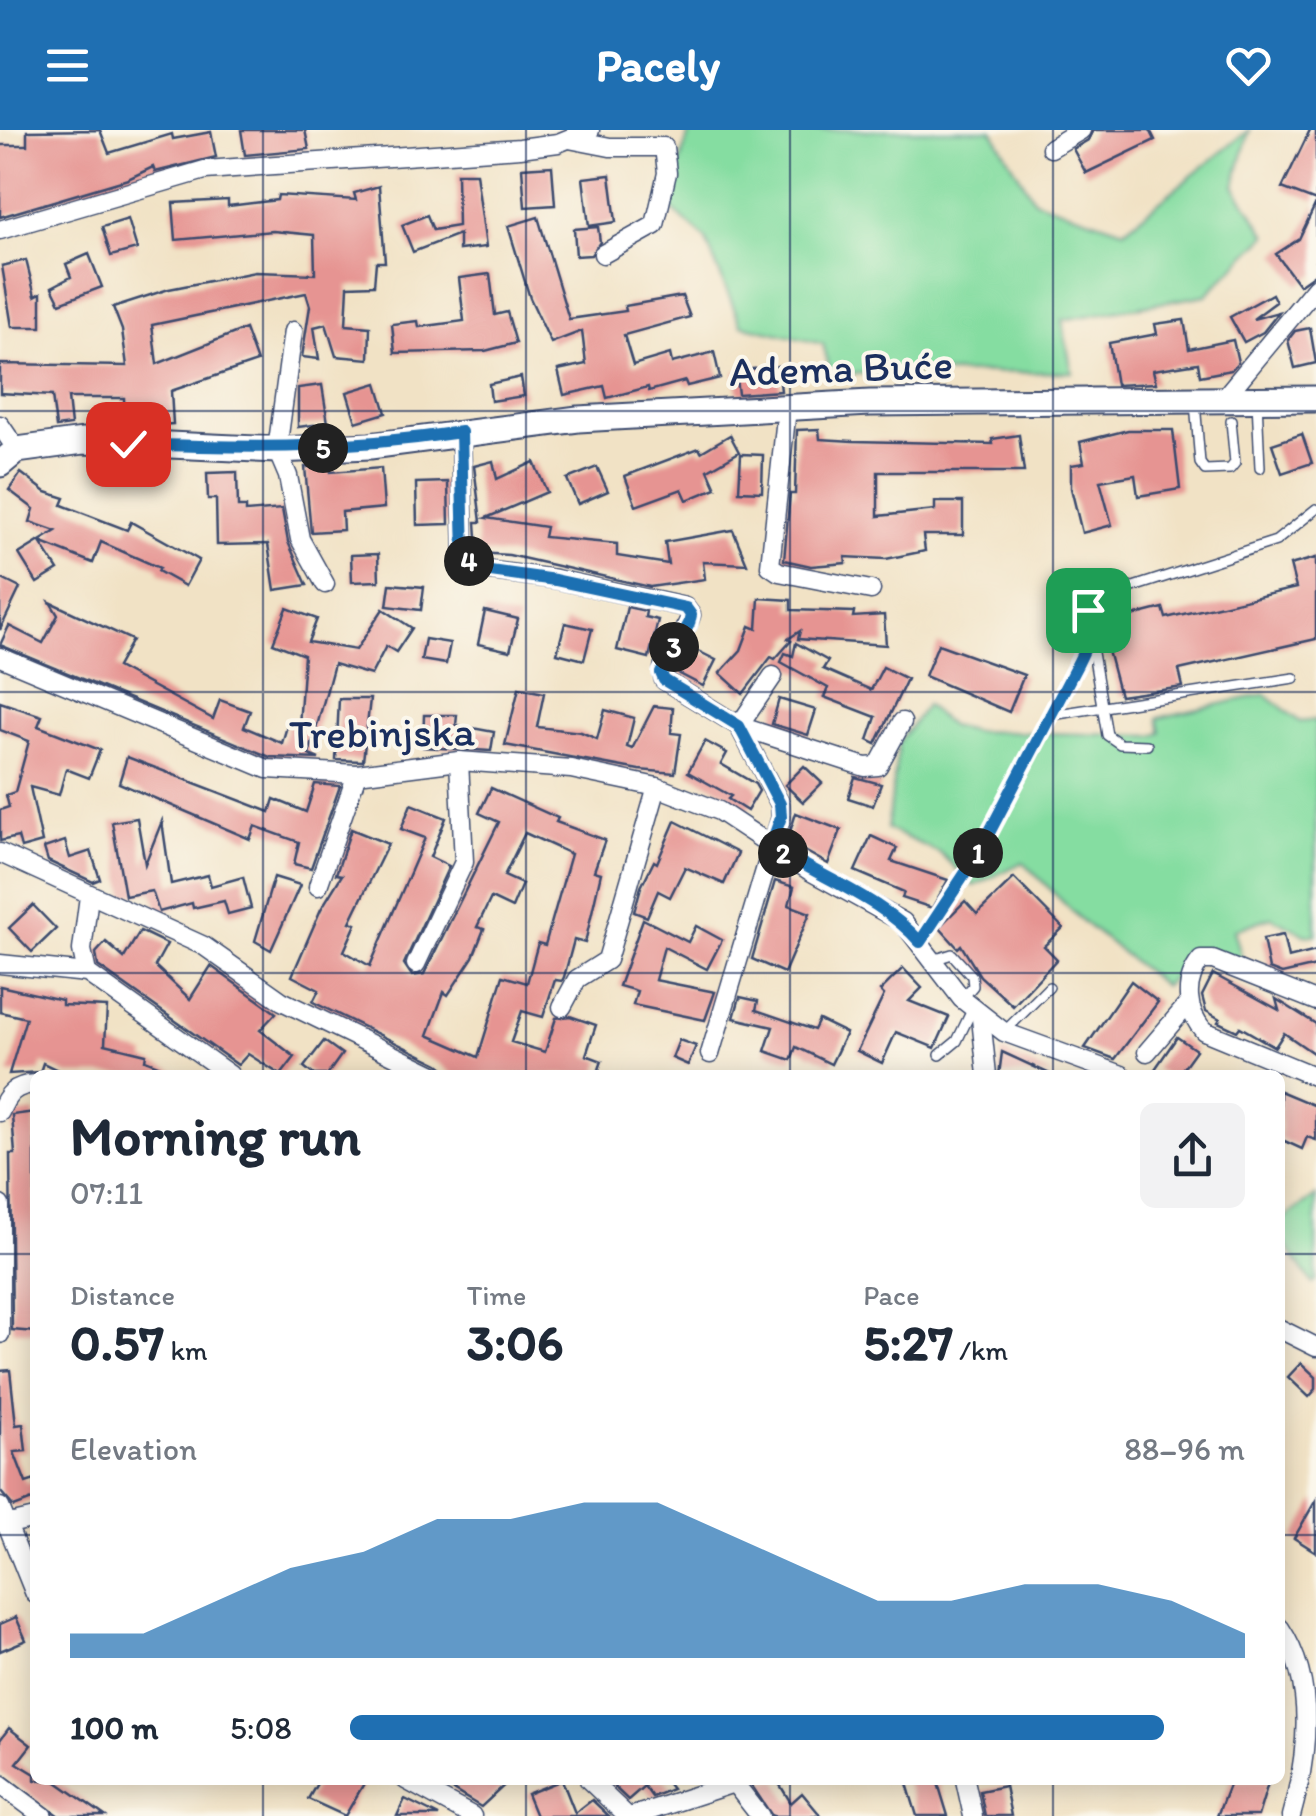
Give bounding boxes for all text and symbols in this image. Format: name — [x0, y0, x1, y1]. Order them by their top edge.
icon: menu — [40, 38, 95, 93]
text: Pacely — [596, 38, 720, 92]
icon: heart — [1221, 38, 1276, 93]
street label: Adema Buće — [728, 338, 954, 397]
pin — [86, 402, 171, 487]
icon: check — [101, 417, 156, 472]
pin: 5 — [298, 423, 348, 473]
text: 5 — [316, 431, 330, 465]
pin: 4 — [444, 536, 494, 586]
text: 4 — [461, 544, 477, 578]
pin — [1046, 568, 1131, 653]
icon: arrive — [1061, 583, 1116, 638]
pin: 3 — [649, 622, 699, 672]
text: 3 — [666, 630, 682, 664]
street label: Trebinjska — [288, 705, 476, 760]
pin: 2 — [758, 828, 808, 878]
pin: 1 — [953, 828, 1003, 878]
text: 2 — [776, 836, 790, 870]
text: 1 — [972, 836, 985, 870]
text: Morning run — [70, 1103, 361, 1169]
button: share — [1140, 1103, 1245, 1208]
text: 07:11 — [70, 1174, 143, 1212]
text: Distance — [70, 1278, 175, 1312]
text: Time — [467, 1278, 526, 1312]
text: Pace — [863, 1278, 919, 1312]
text: 0.57 — [70, 1312, 164, 1373]
text: 3:06 — [467, 1312, 563, 1373]
text: 5:27 — [863, 1312, 953, 1373]
text: km — [164, 1333, 207, 1367]
text: /km — [953, 1333, 1008, 1367]
text: Elevation — [70, 1430, 197, 1468]
text: 88–96 m — [1124, 1430, 1245, 1468]
text: 100 m — [70, 1709, 158, 1747]
text: 5:08 — [230, 1709, 292, 1747]

